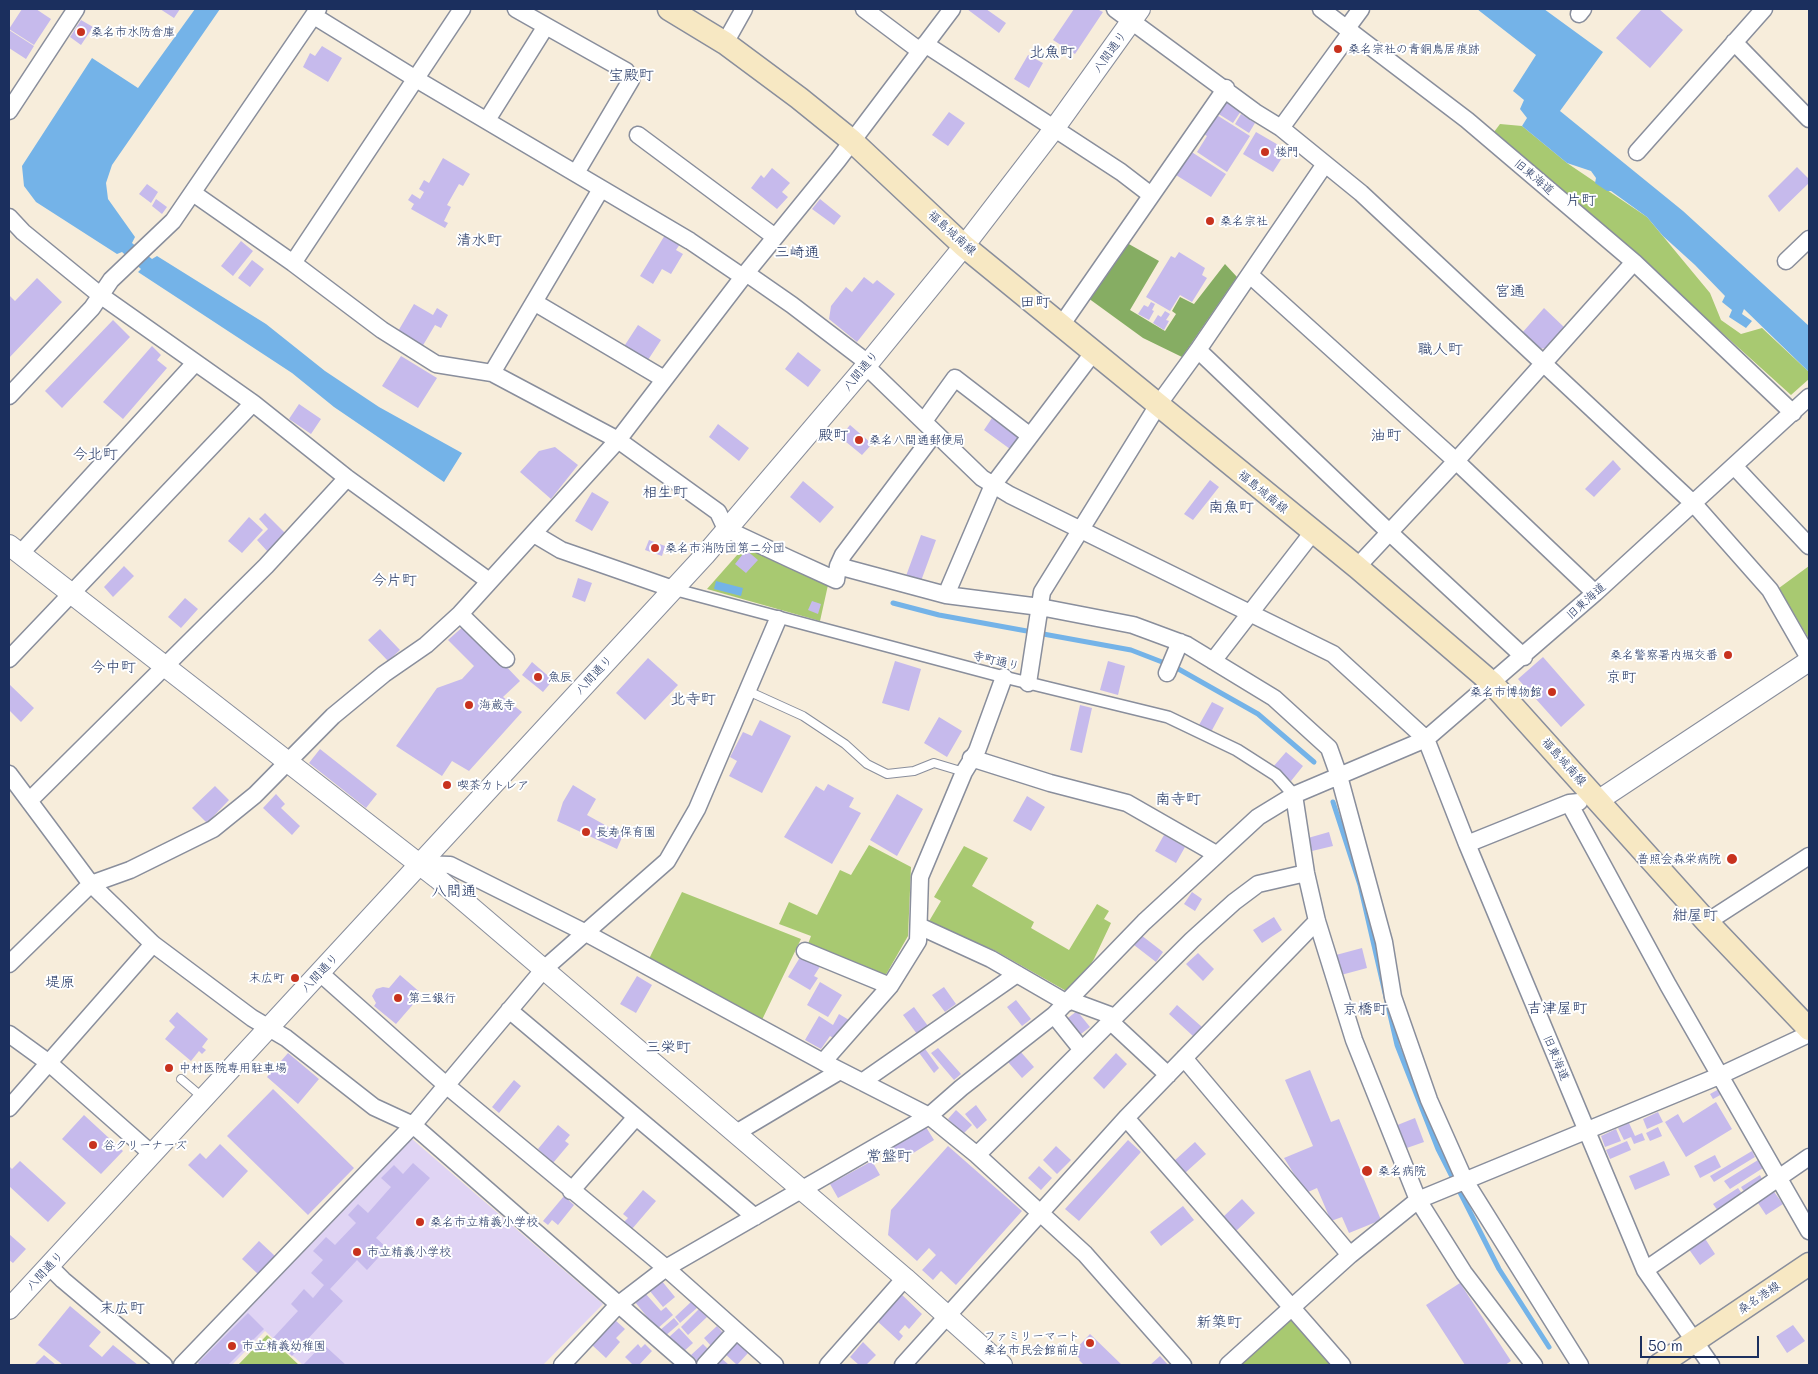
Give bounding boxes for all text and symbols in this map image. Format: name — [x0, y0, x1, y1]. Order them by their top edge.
place label: 桑名市水防倉庫 — [91, 25, 175, 39]
marker: 桑名市水防倉庫 — [75, 26, 87, 38]
street label: 八間通り — [1090, 28, 1130, 76]
place label: 桑名宗社の青銅鳥居痕跡 — [1348, 42, 1480, 56]
district label: 北魚町 — [1030, 43, 1074, 61]
marker: 桑名宗社の青銅鳥居痕跡 — [1332, 43, 1344, 55]
district label: 宝殿町 — [609, 66, 653, 84]
place label: 楼門 — [1275, 145, 1299, 159]
marker: 楼門 — [1259, 146, 1271, 158]
street label: 旧東海道 — [1511, 156, 1557, 198]
district label: 片町 — [1566, 191, 1596, 209]
street label: 福島城南線 — [925, 208, 979, 258]
place label: 桑名宗社 — [1220, 214, 1268, 228]
marker: 桑名宗社 — [1204, 215, 1216, 227]
district label: 清水町 — [457, 231, 501, 249]
district label: 三崎通 — [775, 243, 819, 261]
district label: 宮通 — [1495, 282, 1525, 300]
district label: 田町 — [1020, 293, 1050, 311]
district label: 職人町 — [1418, 340, 1462, 358]
street label: 八間通り — [840, 348, 882, 394]
district label: 殿町 — [818, 426, 848, 444]
district label: 油町 — [1371, 426, 1401, 444]
place label: 桑名八間通郵便局 — [869, 433, 965, 447]
marker: 桑名八間通郵便局 — [853, 434, 865, 446]
district label: 今北町 — [73, 445, 117, 463]
street label: 福島城南線 — [1235, 468, 1291, 516]
district label: 相生町 — [643, 483, 687, 501]
district label: 南魚町 — [1209, 498, 1253, 516]
place label: 桑名市消防団第二分団 — [665, 541, 785, 555]
marker: 桑名市消防団第二分団 — [649, 542, 661, 554]
district label: 今片町 — [372, 571, 416, 589]
street label: 旧東海道 — [1563, 580, 1609, 622]
street label: 寺町通り — [971, 648, 1021, 674]
place label: 桑名警察署内堀交番 — [1610, 648, 1718, 662]
marker: 桑名警察署内堀交番 — [1722, 649, 1734, 661]
street label: 八間通り — [572, 653, 616, 697]
district label: 今中町 — [91, 658, 135, 676]
district label: 京町 — [1606, 668, 1636, 686]
place label: 魚辰 — [548, 670, 572, 684]
marker: 魚辰 — [532, 671, 544, 683]
place label: 桑名市博物館 — [1470, 685, 1542, 699]
marker: 桑名市博物館 — [1546, 686, 1558, 698]
district label: 北寺町 — [671, 690, 715, 708]
place label: 海蔵寺 — [479, 698, 515, 712]
marker: 海蔵寺 — [463, 699, 475, 711]
street label: 福島城南線 — [1539, 735, 1589, 789]
place label: 喫茶カトレア — [457, 778, 529, 792]
marker: 喫茶カトレア — [441, 779, 453, 791]
district label: 南寺町 — [1156, 790, 1200, 808]
place label: 長寿保育園 — [596, 825, 656, 839]
marker: 長寿保育園 — [580, 826, 592, 838]
place label: 普照会森栄病院 — [1637, 852, 1721, 866]
marker: 普照会森栄病院 — [1725, 852, 1739, 866]
district label: 八間通 — [432, 882, 476, 900]
district label: 紺屋町 — [1673, 906, 1717, 924]
street label: 八間通り — [298, 951, 342, 995]
place label: 末広町 — [249, 971, 285, 985]
marker: 末広町 — [289, 972, 301, 984]
district label: 堤原 — [45, 973, 75, 991]
place label: 第三銀行 — [408, 991, 456, 1005]
marker: 第三銀行 — [392, 992, 404, 1004]
district label: 吉津屋町 — [1527, 999, 1587, 1017]
district label: 京橋町 — [1343, 1000, 1387, 1018]
street label: 旧東海道 — [1540, 1033, 1572, 1083]
district label: 三栄町 — [646, 1038, 690, 1056]
place label: 中村医院専用駐車場 — [179, 1061, 287, 1075]
marker: 中村医院専用駐車場 — [163, 1062, 175, 1074]
place label: 谷クリーナーズ — [103, 1138, 187, 1152]
marker: 谷クリーナーズ — [87, 1139, 99, 1151]
district label: 常盤町 — [867, 1147, 911, 1165]
marker: 桑名病院 — [1360, 1164, 1374, 1178]
place label: 桑名病院 — [1378, 1164, 1426, 1178]
place label: 桑名市立精義小学校 — [430, 1215, 538, 1229]
marker: 桑名市立精義小学校 — [414, 1216, 426, 1228]
place label: 市立精義小学校 — [367, 1245, 451, 1259]
marker: 市立精義小学校 — [351, 1246, 363, 1258]
street label: 八間通り — [23, 1249, 67, 1293]
street label: 桑名港線 — [1735, 1279, 1783, 1317]
district label: 末広町 — [100, 1299, 144, 1317]
district label: 新築町 — [1197, 1313, 1241, 1331]
scale bar — [1643, 1326, 1762, 1358]
place label: ファミリーマート 桑名市民会館前店 — [984, 1329, 1080, 1357]
text: 50 m — [1648, 1335, 1683, 1355]
marker: ファミリーマート 桑名市民会館前店 — [1084, 1337, 1096, 1349]
place label: 市立精義幼稚園 — [242, 1339, 326, 1353]
marker: 市立精義幼稚園 — [226, 1340, 238, 1352]

